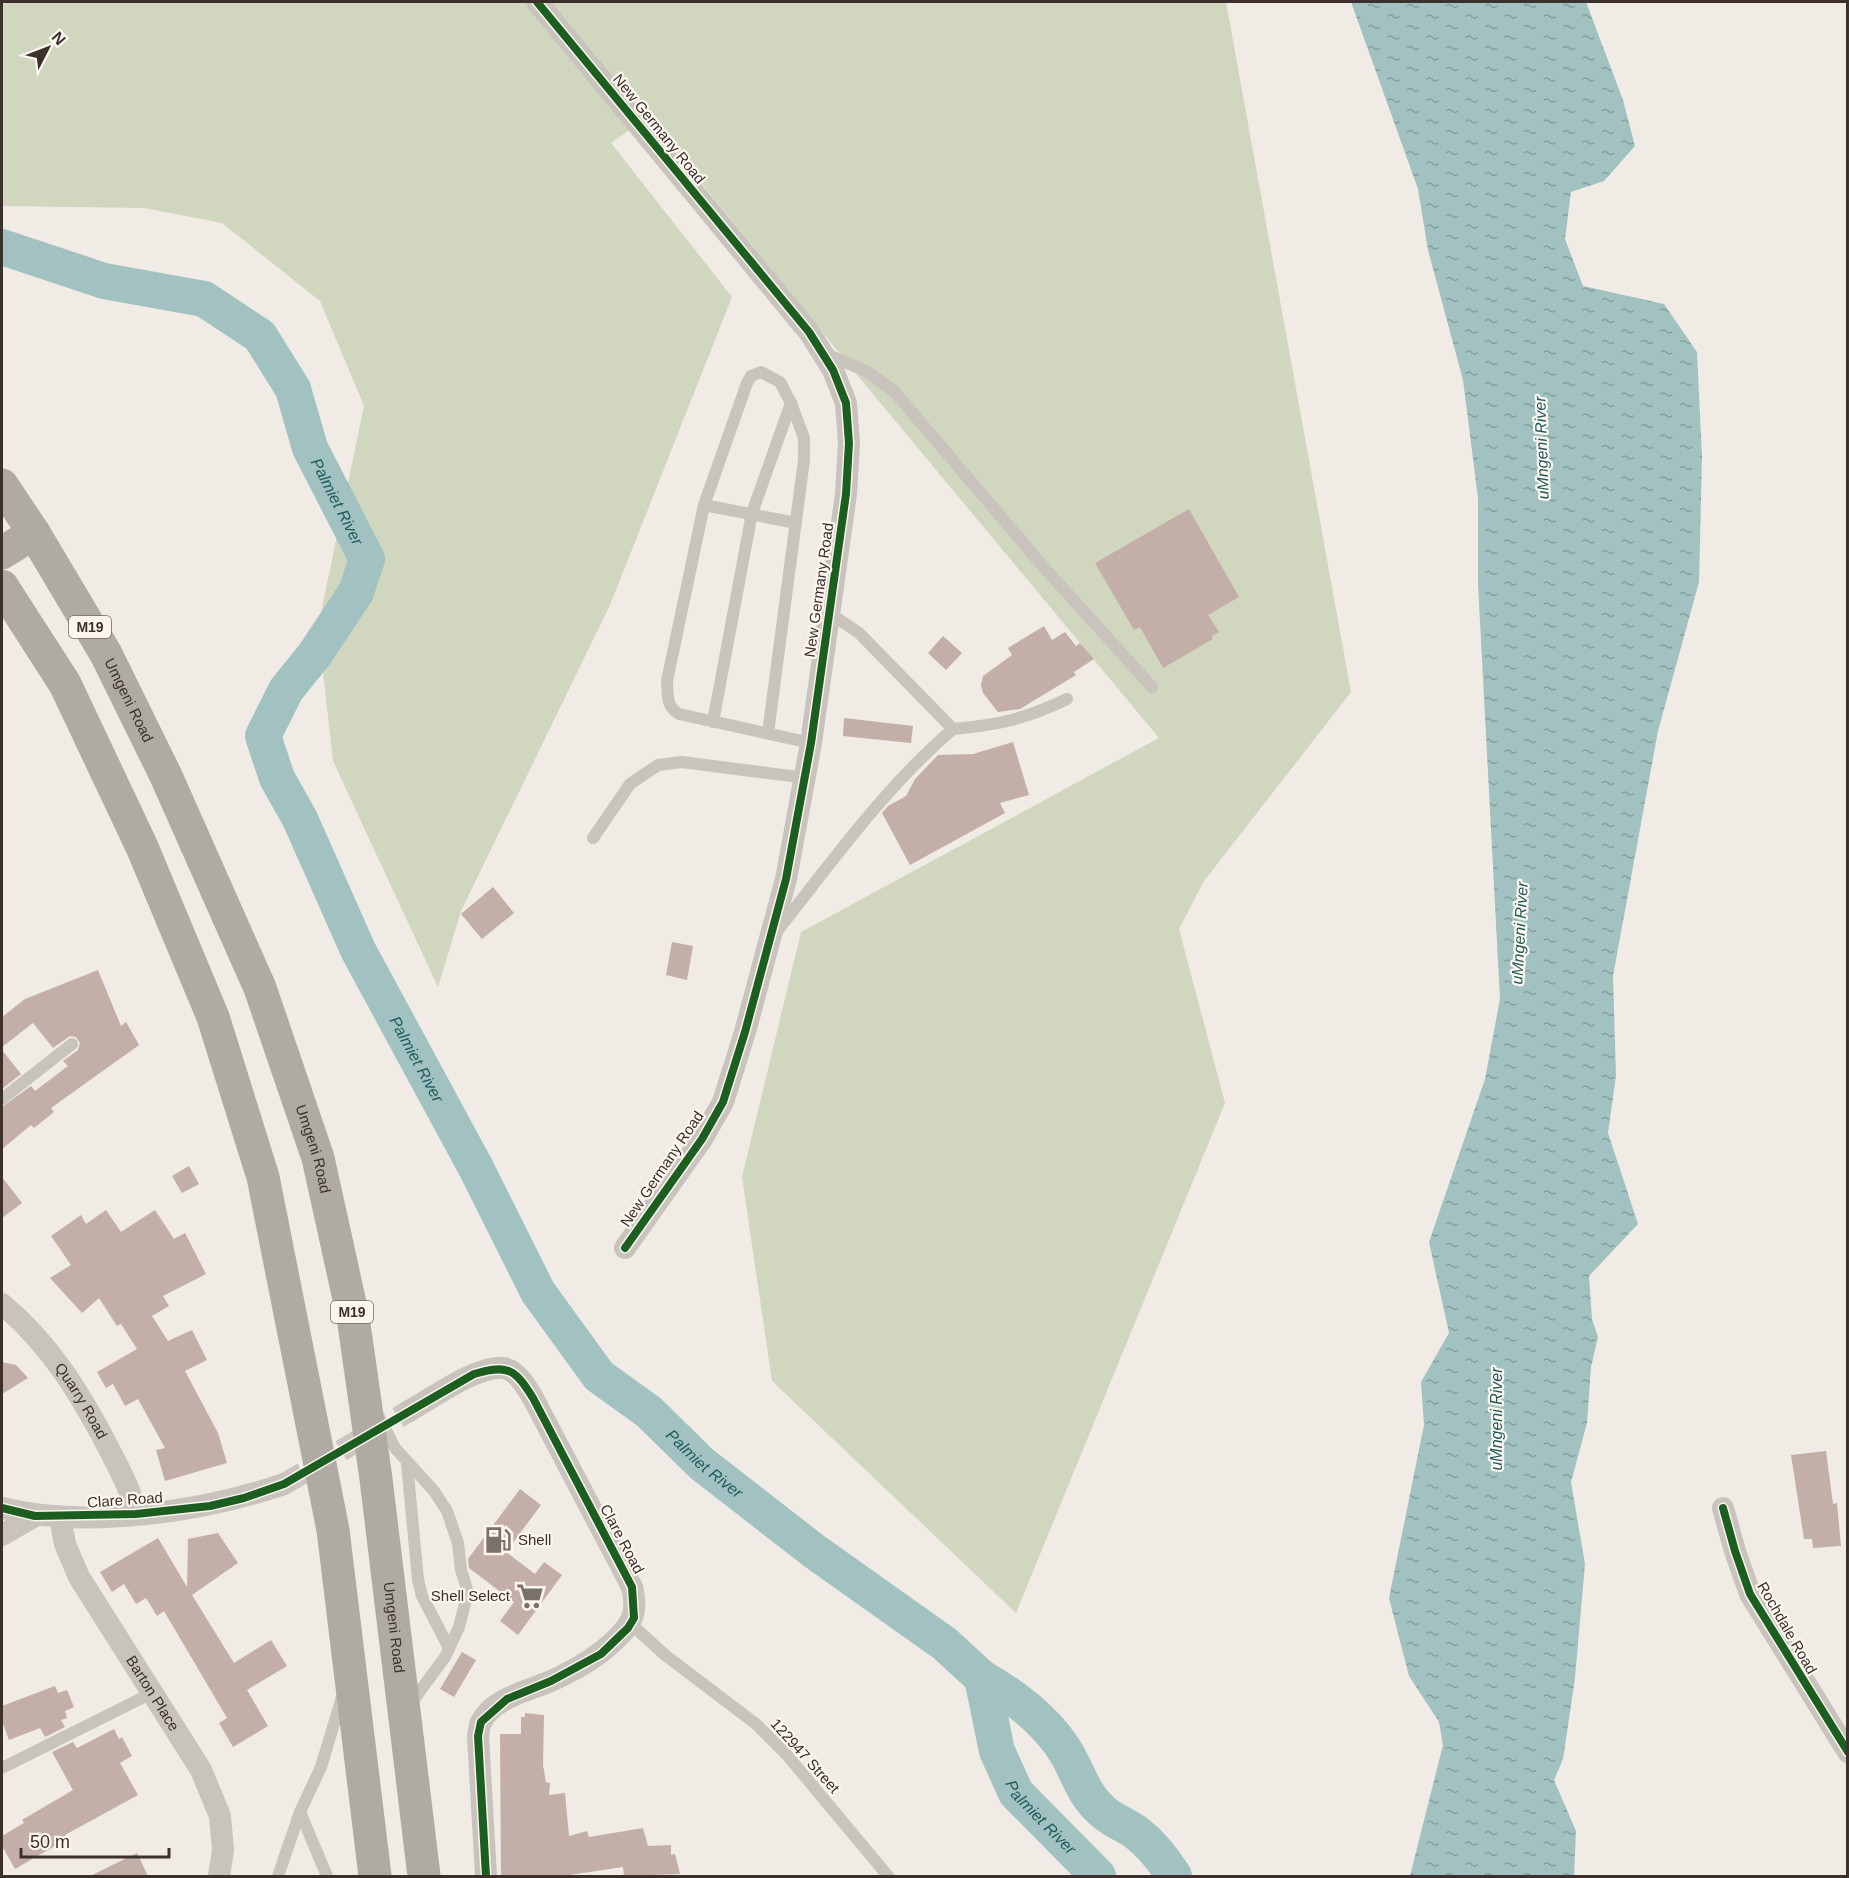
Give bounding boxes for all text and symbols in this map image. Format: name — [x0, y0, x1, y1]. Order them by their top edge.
north arrow — [18, 18, 78, 78]
text: N — [49, 28, 69, 48]
street label: New Germany Road — [610, 71, 709, 187]
water label: uMngeni River — [1531, 395, 1552, 500]
water label: Palmiet River — [308, 455, 367, 548]
street label: New Germany Road — [801, 521, 836, 658]
road number: M19 — [69, 616, 111, 638]
street label: Umgeni Road — [101, 655, 157, 745]
water label: uMngeni River — [1508, 880, 1531, 985]
water label: Palmiet River — [386, 1013, 447, 1106]
street label: Umgeni Road — [292, 1102, 335, 1195]
street label: New Germany Road — [617, 1108, 707, 1230]
road number: M19 — [331, 1301, 373, 1323]
street label: Quarry Road — [52, 1359, 111, 1442]
water label: uMngeni River — [1488, 1367, 1505, 1471]
water label: Palmiet River — [663, 1426, 746, 1502]
street label: Clare Road — [87, 1488, 163, 1511]
street label: Clare Road — [597, 1501, 648, 1576]
fuel station icon: Shell — [483, 1525, 513, 1555]
place label: Shell — [518, 1531, 551, 1548]
street label: Rochdale Road — [1754, 1579, 1821, 1677]
street label: Umgeni Road — [381, 1581, 408, 1674]
supermarket icon: Shell Select — [515, 1581, 545, 1611]
place label: Shell Select — [431, 1587, 511, 1604]
street label: Barton Place — [123, 1652, 183, 1734]
street label: 122947 Street — [768, 1715, 844, 1797]
water label: Palmiet River — [1002, 1778, 1080, 1858]
scale bar — [21, 1821, 170, 1859]
text: 50 m — [30, 1832, 70, 1852]

